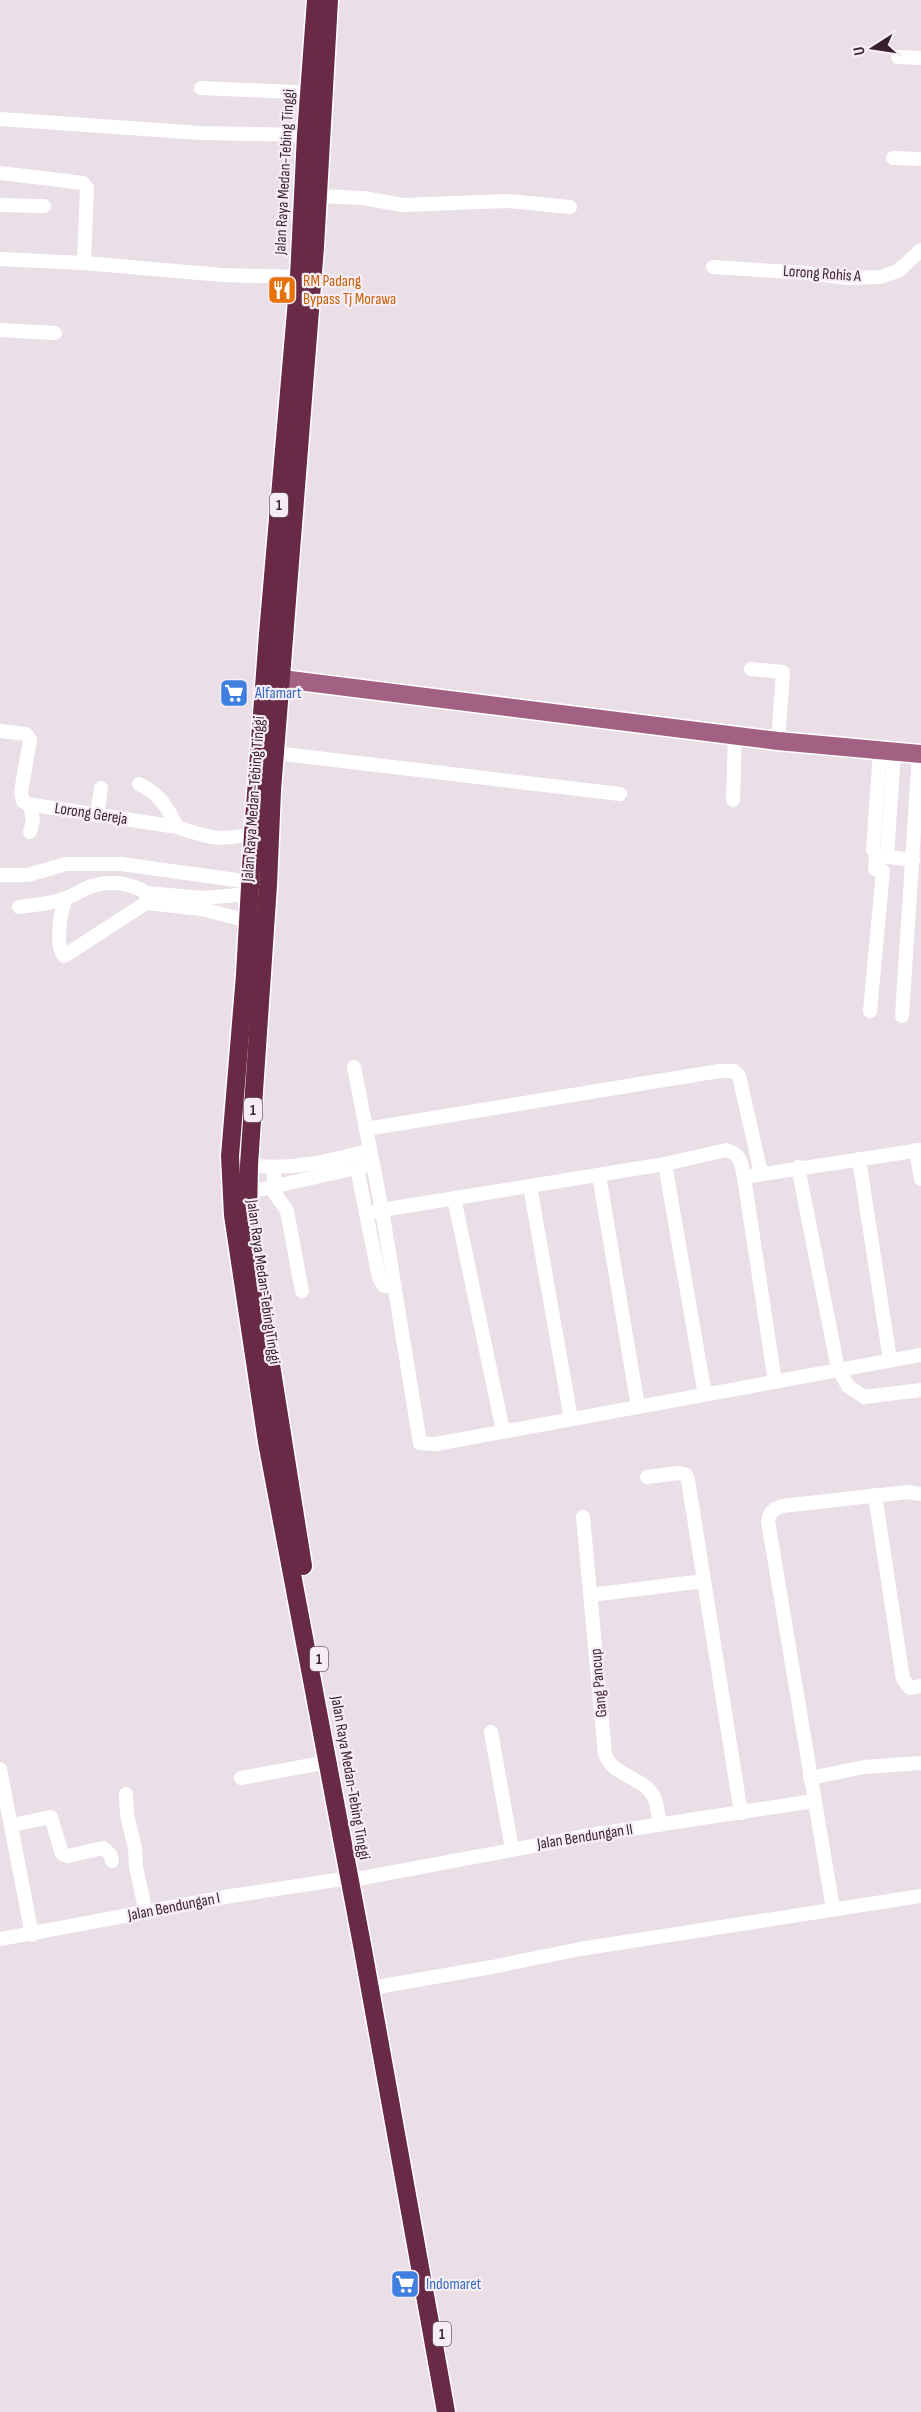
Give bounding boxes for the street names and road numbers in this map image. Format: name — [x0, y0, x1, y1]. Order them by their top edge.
street label: Jalan Raya Medan-Tebing Tinggi — [271, 89, 299, 256]
street label: Lorong Rohis A — [782, 262, 862, 286]
road number: 1 — [270, 493, 288, 517]
street label: Jalan Raya Medan-Tebing Tinggi — [239, 716, 269, 883]
street label: Lorong Gereja — [53, 799, 129, 829]
road number: 1 — [244, 1098, 262, 1122]
street label: Jalan Raya Medan-Tebing Tinggi — [242, 1198, 284, 1365]
road number: 1 — [310, 1647, 328, 1671]
street label: Gang Pancup — [587, 1648, 611, 1718]
street label: Jalan Raya Medan-Tebing Tinggi — [326, 1694, 374, 1861]
street label: Jalan Bendungan II — [535, 1820, 634, 1854]
street label: Jalan Bendungan I — [125, 1889, 222, 1925]
road number: 1 — [433, 2322, 451, 2346]

